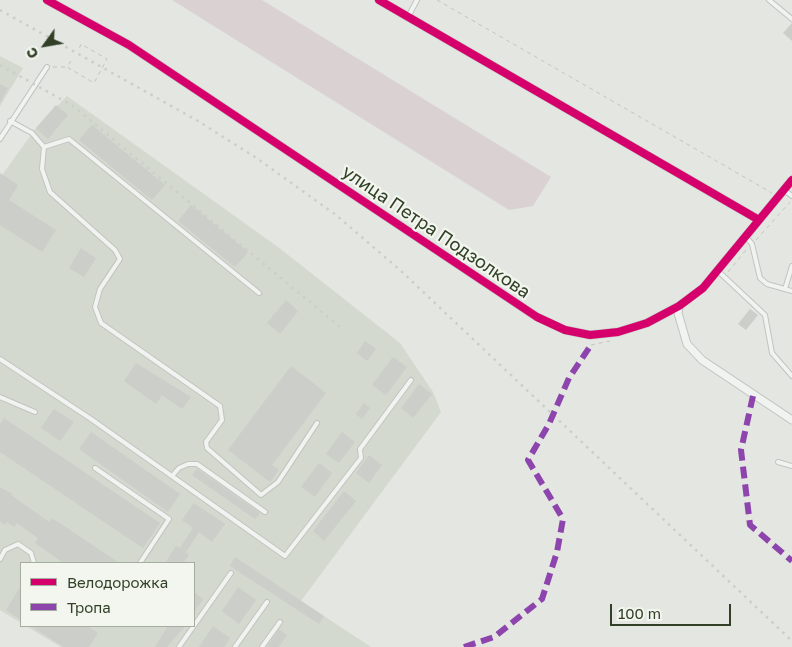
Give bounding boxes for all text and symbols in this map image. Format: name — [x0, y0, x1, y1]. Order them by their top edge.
north arrow — [20, 20, 70, 70]
text: С — [22, 44, 42, 62]
street label: улица Петра Подзолкова — [338, 161, 534, 303]
legend — [20, 562, 195, 627]
text: Велодорожка — [67, 573, 168, 591]
scale bar — [612, 594, 733, 626]
text: Тропа — [67, 598, 111, 616]
text: 100 m — [618, 604, 661, 622]

